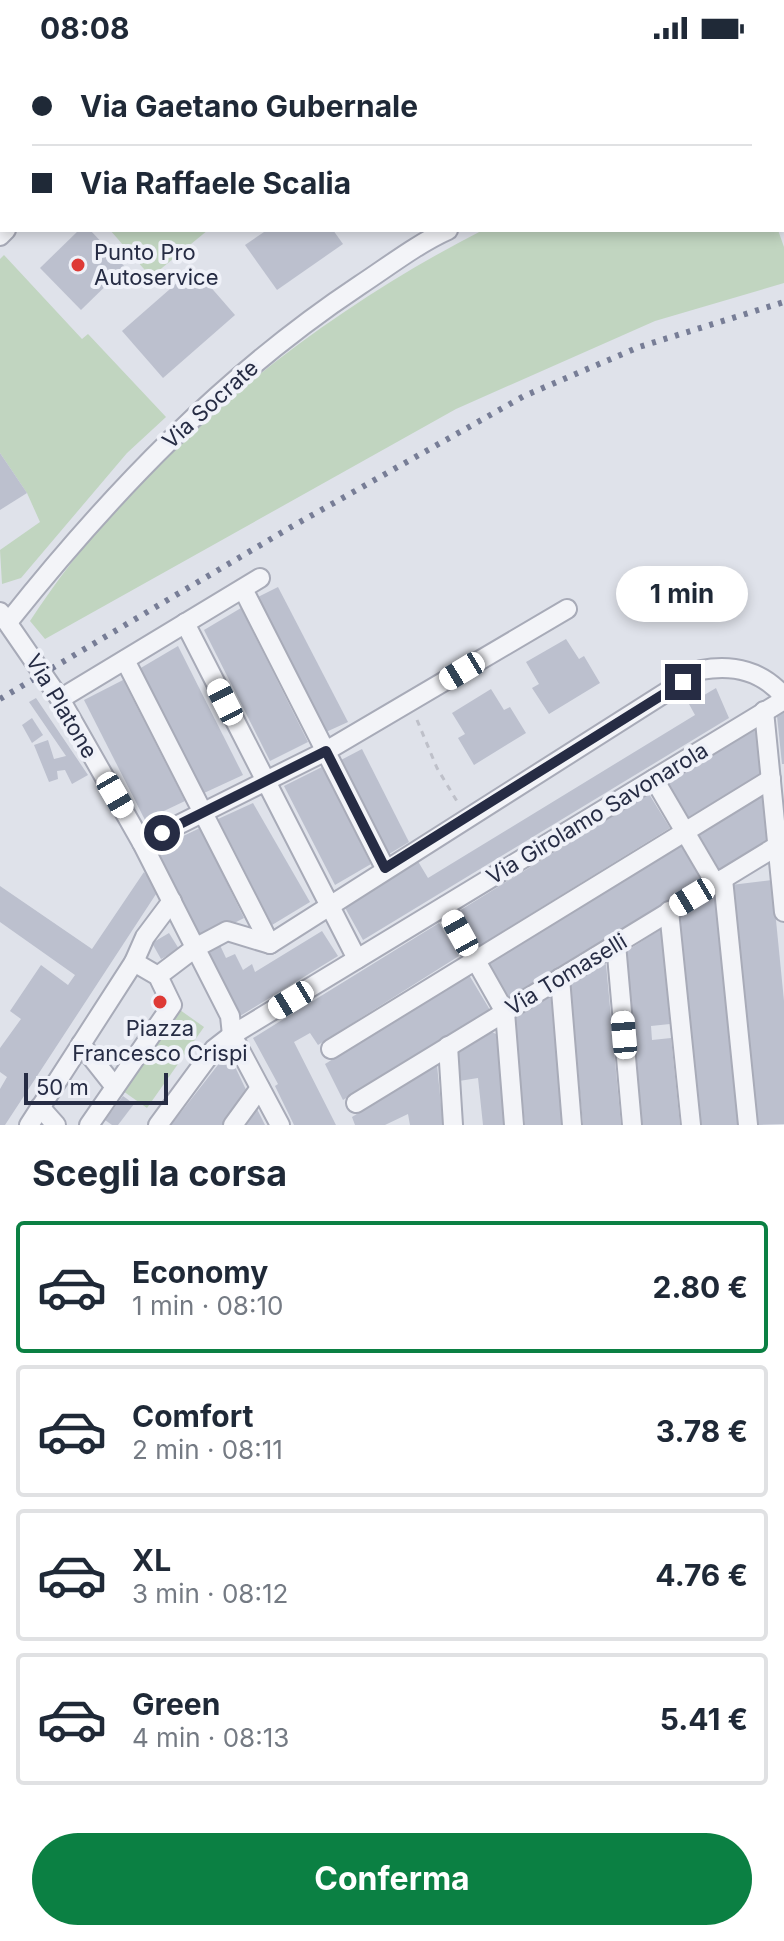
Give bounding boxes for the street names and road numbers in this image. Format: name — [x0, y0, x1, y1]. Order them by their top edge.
street label: Via Socrate — [157, 354, 263, 454]
street label: Via Platone — [21, 649, 103, 763]
street label: Via Girolamo Savonarola — [482, 737, 712, 889]
street label: Via Tomaselli — [501, 928, 631, 1020]

